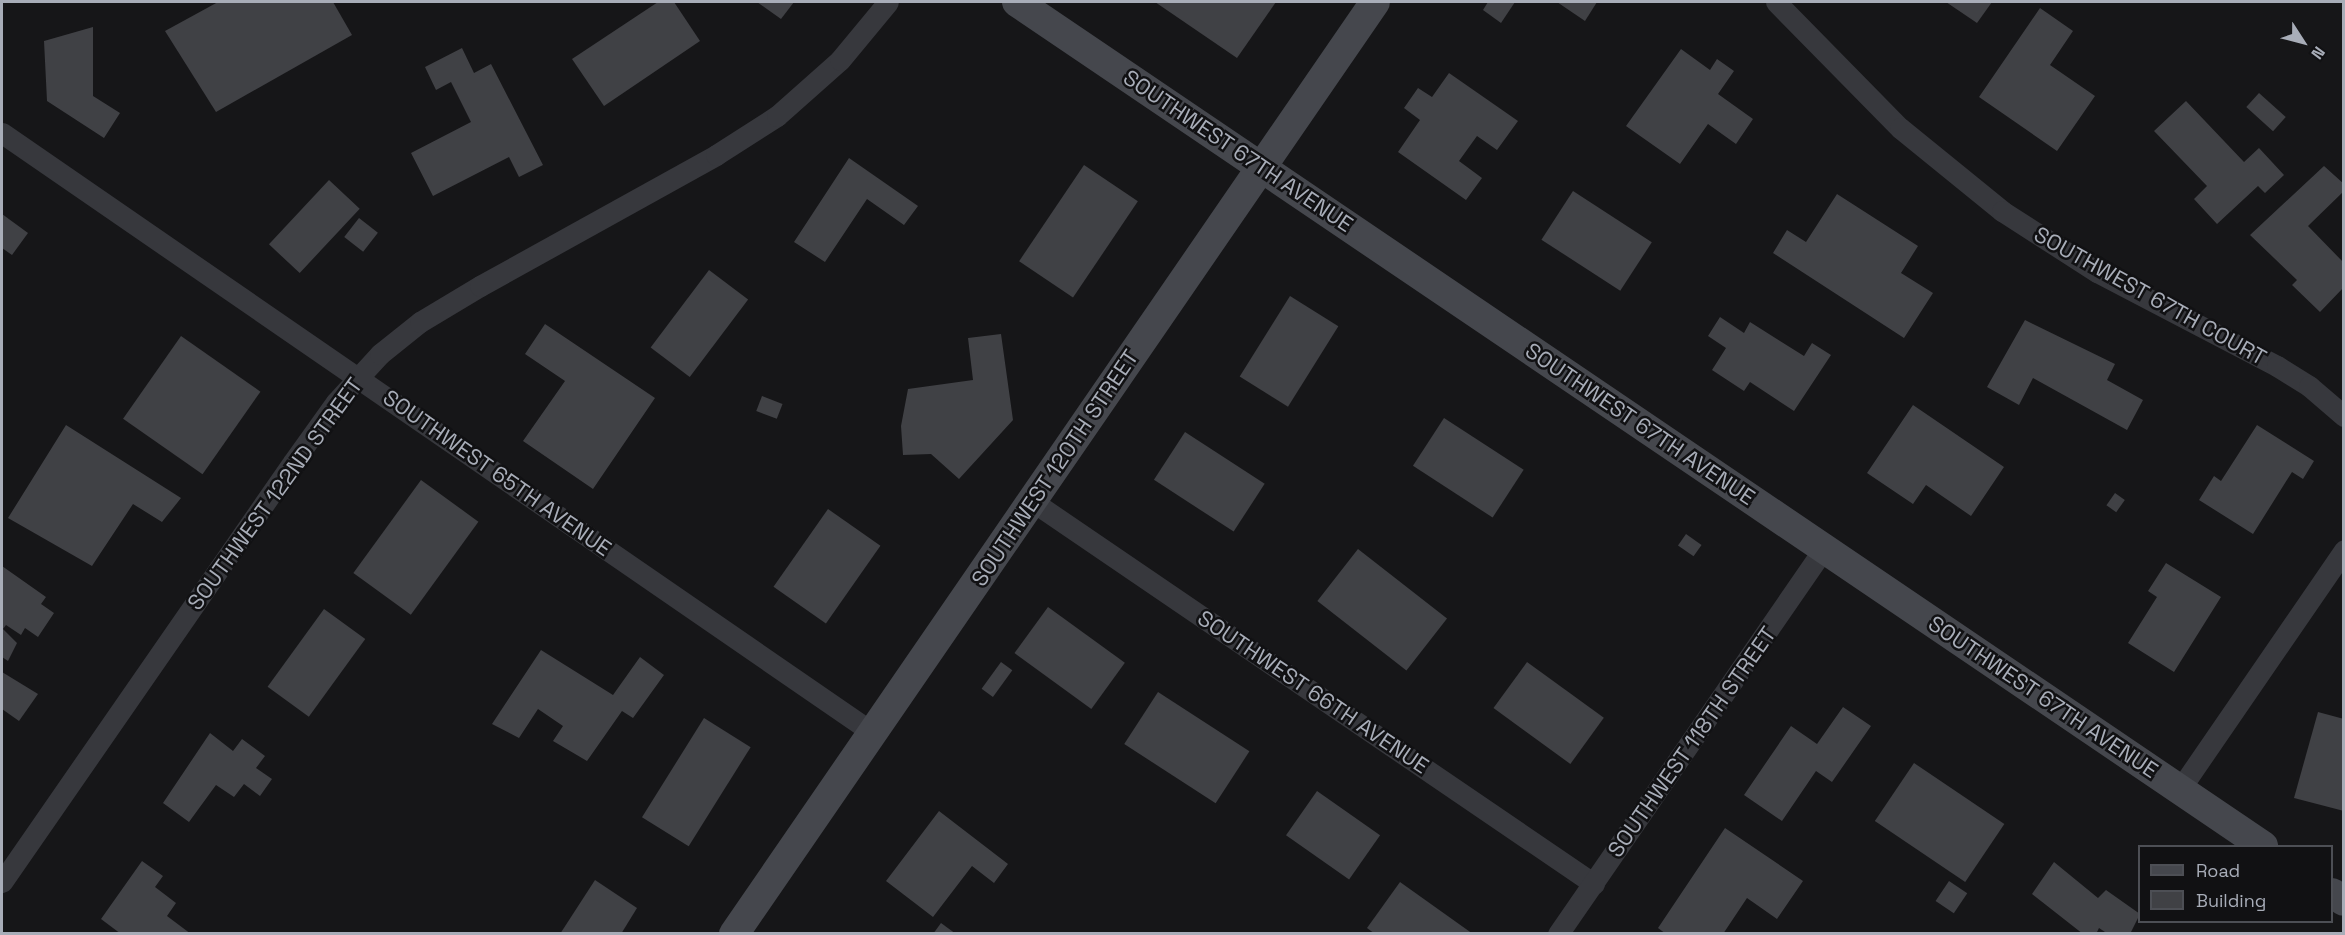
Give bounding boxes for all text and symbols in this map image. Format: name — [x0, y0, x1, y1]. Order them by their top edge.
north arrow — [2273, 12, 2333, 72]
text: N — [2306, 42, 2330, 63]
street label: SOUTHWEST 67TH AVENUE — [1118, 64, 1358, 238]
street label: SOUTHWEST 67TH COURT — [2029, 221, 2271, 371]
street label: SOUTHWEST 67TH AVENUE — [1520, 337, 1760, 511]
street label: SOUTHWEST 120TH STREET — [966, 344, 1144, 592]
street label: SOUTHWEST 122ND STREET — [182, 372, 368, 616]
street label: SOUTHWEST 65TH AVENUE — [377, 384, 617, 562]
street label: SOUTHWEST 66TH AVENUE — [1192, 605, 1434, 779]
street label: SOUTHWEST 67TH AVENUE — [1923, 610, 2163, 784]
street label: SOUTHWEST 118TH STREET — [1602, 621, 1782, 863]
legend — [2138, 845, 2333, 923]
text: Road — [2196, 859, 2240, 882]
text: Building — [2196, 889, 2266, 912]

